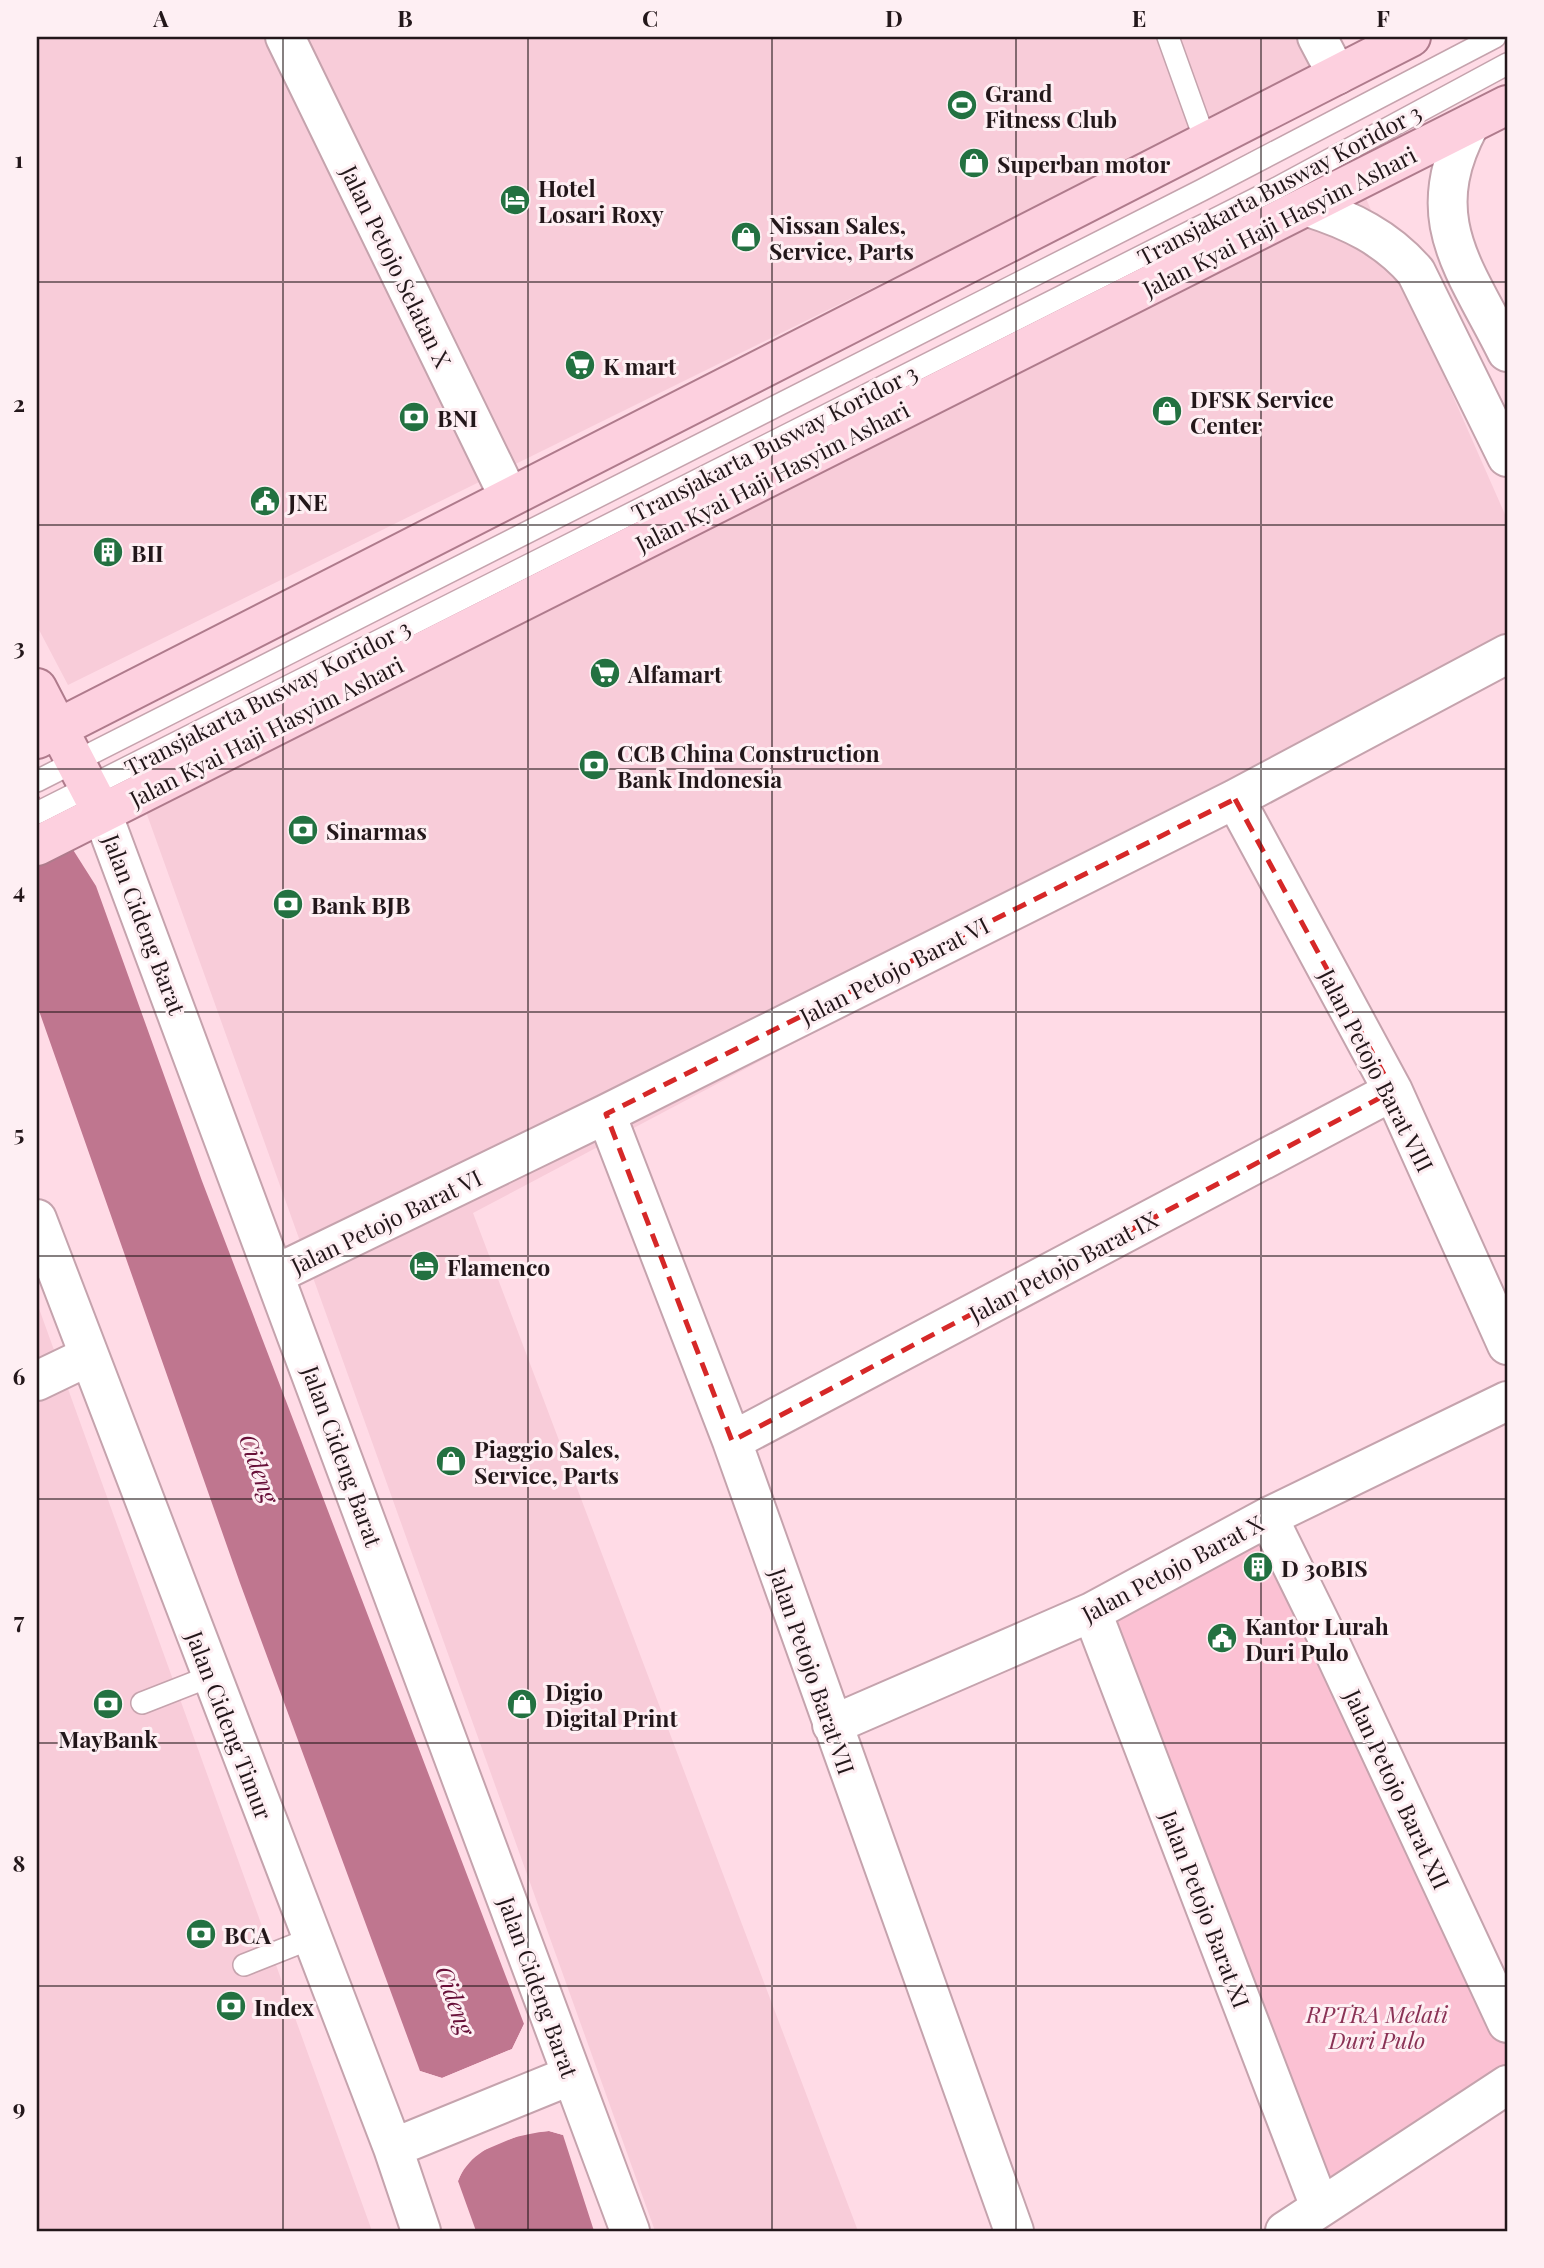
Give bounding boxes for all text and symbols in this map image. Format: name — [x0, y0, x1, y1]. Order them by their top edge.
text: A — [152, 2, 169, 33]
text: B — [397, 2, 413, 33]
text: C — [642, 2, 658, 33]
text: D — [885, 2, 903, 33]
text: E — [1132, 2, 1146, 33]
text: F — [1376, 2, 1390, 33]
place label: Grand Fitness Club — [985, 77, 1117, 134]
sports icon: Grand Fitness Club — [945, 88, 979, 122]
street label: Transjakarta Busway Koridor 3 — [1132, 96, 1426, 272]
street label: Jalan Kyai Haji Hasyim Ashari — [1136, 138, 1421, 304]
text: 1 — [15, 143, 24, 174]
shop icon: Superban motor — [957, 146, 991, 180]
place label: Superban motor — [997, 148, 1171, 179]
street label: Jalan Petojo Selatan X — [334, 159, 460, 373]
place label: Hotel Losari Roxy — [538, 172, 664, 229]
hotel icon: Hotel Losari Roxy — [498, 183, 532, 217]
place label: Nissan Sales, Service, Parts — [769, 209, 914, 266]
shop icon: Nissan Sales, Service, Parts — [729, 220, 763, 254]
supermarket icon: K mart — [563, 348, 597, 382]
place label: K mart — [603, 350, 677, 381]
street label: Transjakarta Busway Koridor 3 — [626, 356, 922, 528]
place label: DFSK Service Center — [1190, 383, 1334, 440]
text: 2 — [13, 387, 25, 418]
street label: Jalan Kyai Haji Hasyim Ashari — [629, 393, 914, 559]
shop icon: DFSK Service Center — [1150, 394, 1184, 428]
bank icon: BNI — [397, 400, 431, 434]
place label: BNI — [437, 402, 478, 433]
public building icon: JNE — [248, 484, 282, 518]
place label: JNE — [287, 486, 328, 517]
building icon: BII — [91, 535, 125, 569]
place label: BII — [131, 537, 164, 568]
street label: Transjakarta Busway Koridor 3 — [119, 611, 415, 783]
text: 3 — [13, 630, 25, 661]
street label: Jalan Kyai Haji Hasyim Ashari — [123, 648, 408, 814]
supermarket icon: Alfamart — [588, 656, 622, 690]
place label: Alfamart — [627, 658, 723, 689]
place label: CCB China Construction Bank Indonesia — [617, 737, 880, 794]
bank icon: CCB China Construction Bank Indonesia — [577, 748, 611, 782]
bank icon: Sinarmas — [286, 813, 320, 847]
place label: Sinarmas — [326, 815, 427, 846]
street label: Jalan Cideng Barat — [96, 829, 194, 1019]
text: 4 — [13, 874, 25, 905]
bank icon: Bank BJB — [271, 887, 305, 921]
place label: Bank BJB — [311, 889, 410, 920]
street label: Jalan Petojo Barat VI — [793, 909, 994, 1032]
street label: Jalan Petojo Barat VIII — [1312, 962, 1442, 1177]
text: 5 — [14, 1117, 24, 1148]
street label: Jalan Petojo Barat VI — [285, 1161, 486, 1281]
street label: Jalan Petojo Barat IX — [962, 1203, 1163, 1329]
hotel icon: Flamenco — [407, 1249, 441, 1283]
place label: Flamenco — [447, 1251, 550, 1282]
text: 6 — [13, 1360, 26, 1391]
street label: Jalan Cideng Barat — [296, 1360, 390, 1552]
water label: Cideng — [233, 1429, 288, 1509]
place label: Piaggio Sales, Service, Parts — [474, 1433, 620, 1490]
shop icon: Piaggio Sales, Service, Parts — [434, 1444, 468, 1478]
street label: Jalan Petojo Barat X — [1075, 1507, 1268, 1629]
building icon: D 30BIS — [1241, 1550, 1275, 1584]
place label: D 30BIS — [1281, 1552, 1368, 1583]
street label: Jalan Petojo Barat VII — [763, 1563, 863, 1778]
text: 7 — [14, 1604, 25, 1635]
place label: Kantor Lurah Duri Pulo — [1245, 1610, 1389, 1667]
public building icon: Kantor Lurah Duri Pulo — [1205, 1621, 1239, 1655]
street label: Jalan Cideng Timur — [179, 1625, 280, 1824]
place label: Digio Digital Print — [545, 1676, 678, 1733]
street label: Jalan Petojo Barat XII — [1338, 1683, 1458, 1894]
bank icon: MayBank — [91, 1687, 125, 1721]
shop icon: Digio Digital Print — [505, 1687, 539, 1721]
place label: MayBank — [58, 1723, 158, 1754]
street label: Jalan Petojo Barat XI — [1154, 1805, 1258, 2012]
text: 8 — [13, 1847, 25, 1878]
street label: Jalan Cideng Barat — [492, 1891, 586, 2083]
bank icon: BCA — [184, 1917, 218, 1951]
place label: BCA — [224, 1919, 272, 1950]
water label: Cideng — [429, 1961, 484, 2041]
bank icon: Index — [214, 1989, 248, 2023]
place label: Index — [254, 1991, 315, 2022]
park label: RPTRA Melati Duri Pulo — [1305, 1998, 1449, 2055]
text: 9 — [13, 2091, 25, 2122]

